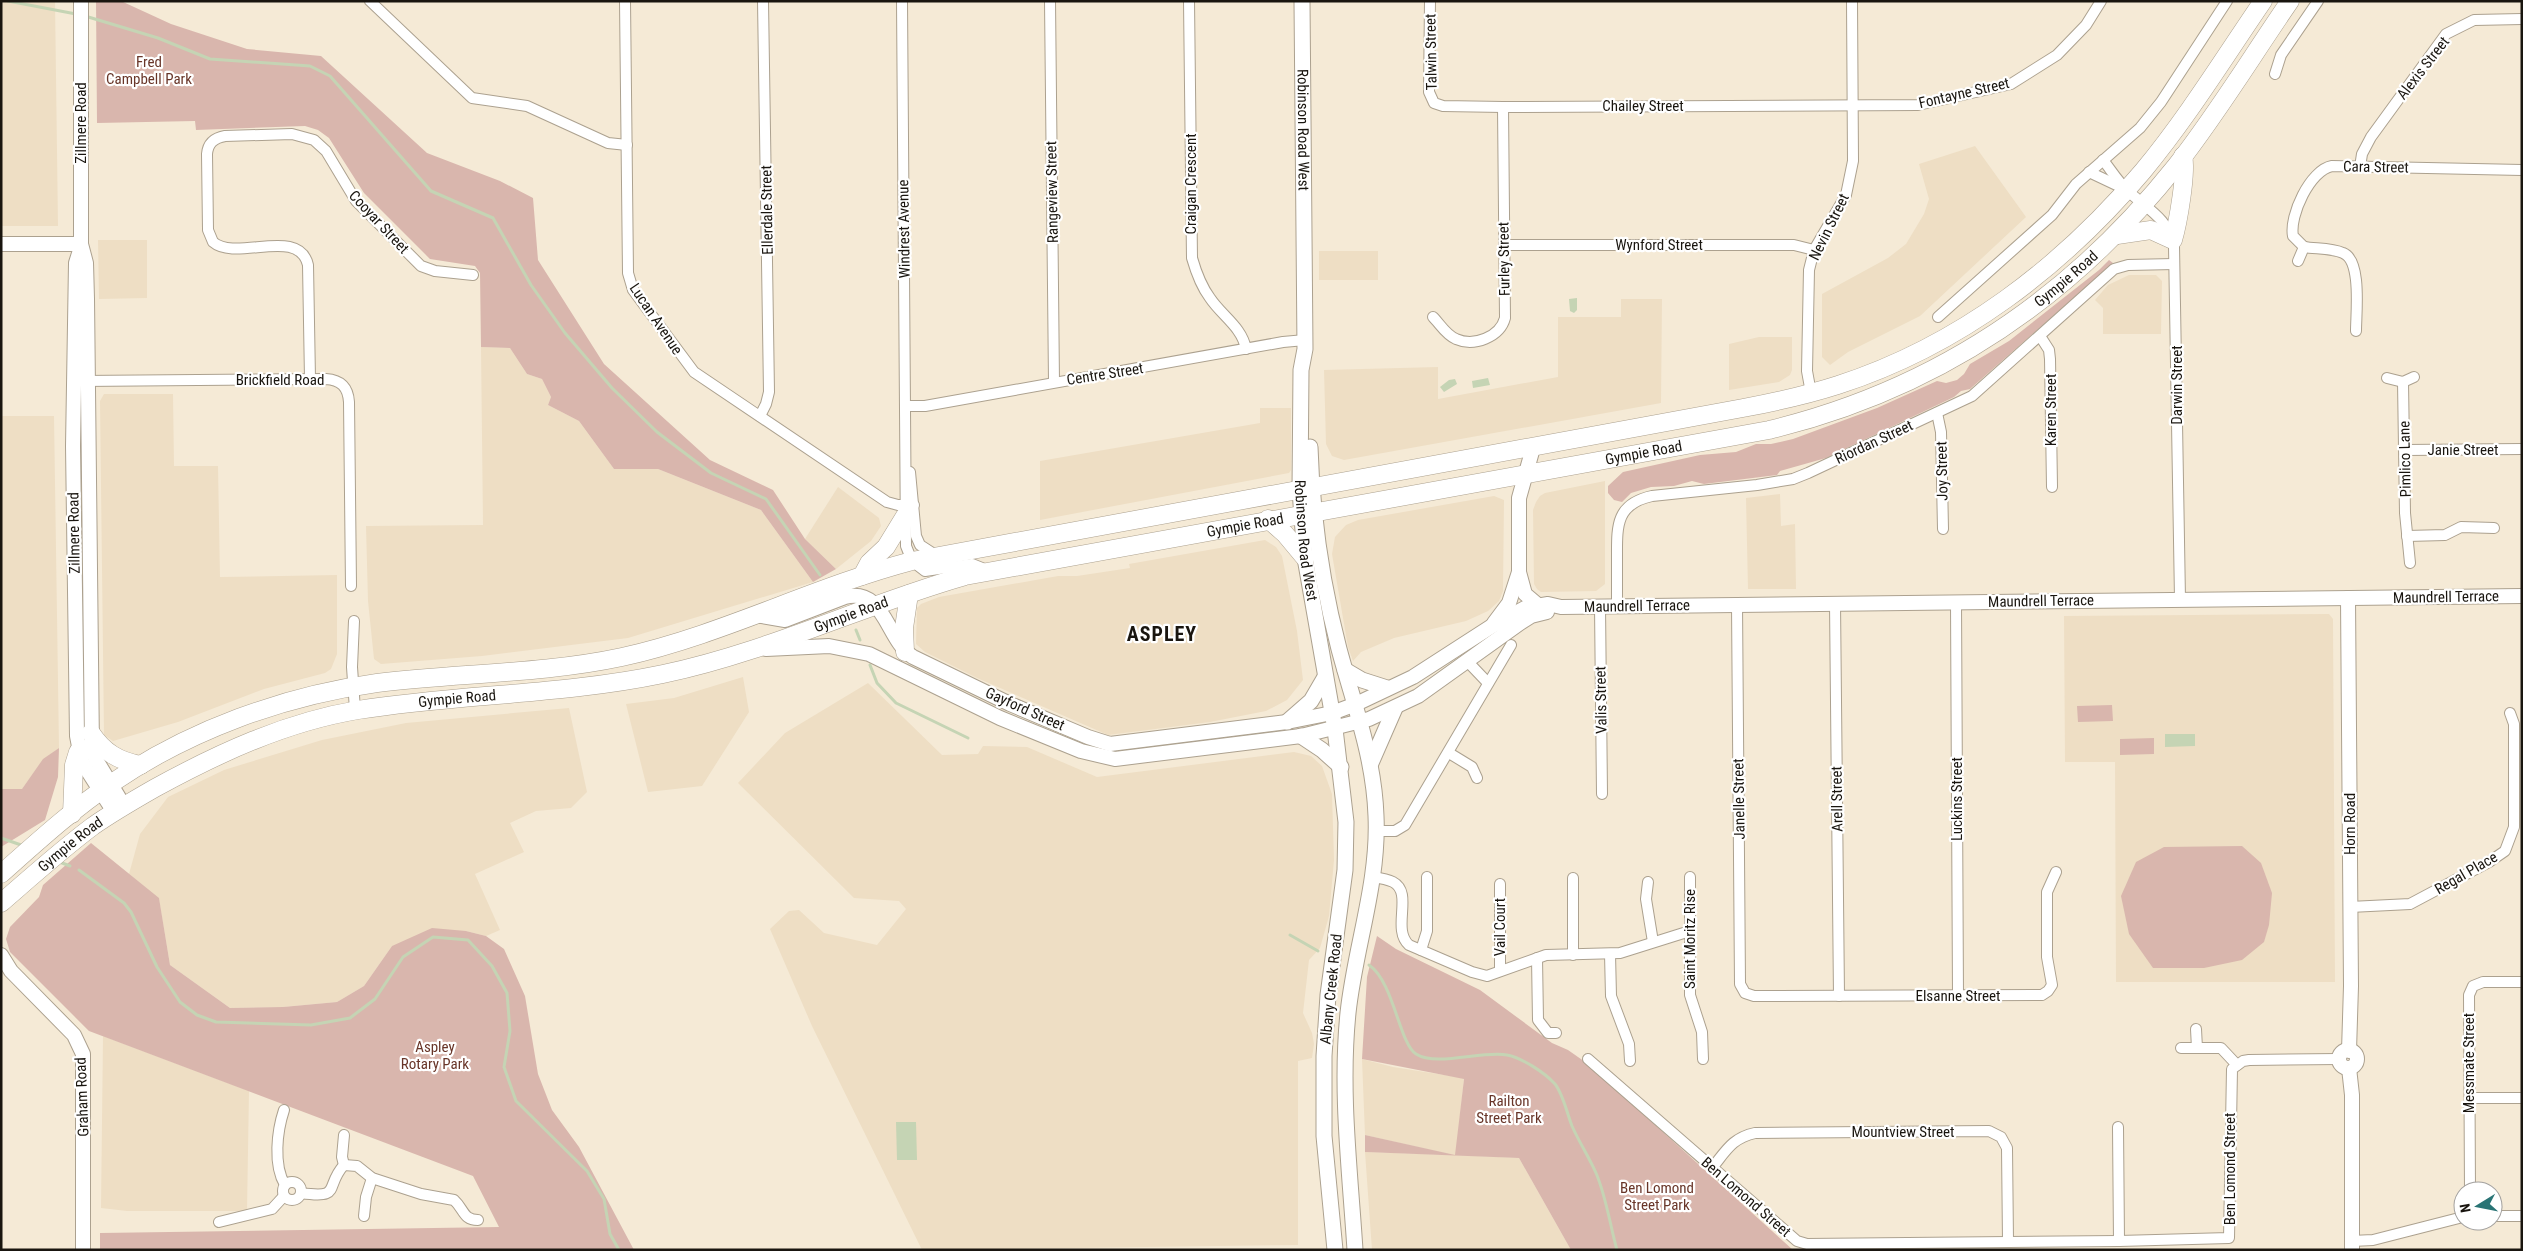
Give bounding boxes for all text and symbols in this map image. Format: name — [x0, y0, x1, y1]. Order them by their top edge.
street label: Talwin Street — [1421, 14, 1441, 90]
street label: Alexis Street — [2393, 33, 2453, 103]
park label: Fred Campbell Park — [106, 53, 192, 88]
street label: Robinson Road West — [1294, 69, 1313, 191]
street label: Fontayne Street — [1917, 74, 2011, 112]
street label: Zillmere Road — [72, 82, 90, 164]
street label: Chailey Street — [1602, 97, 1684, 115]
street label: Craigan Crescent — [1182, 133, 1200, 235]
street label: Rangeview Street — [1042, 141, 1062, 243]
street label: Cara Street — [2343, 157, 2409, 177]
street label: Ellerdale Street — [757, 165, 777, 255]
street label: Windrest Avenue — [894, 179, 914, 279]
street label: Cooyar Street — [345, 187, 413, 257]
street label: Nevin Street — [1805, 191, 1853, 263]
street label: Furley Street — [1494, 222, 1514, 296]
street label: Wynford Street — [1615, 236, 1703, 254]
street label: Gympie Road — [2031, 247, 2102, 311]
street label: Lucan Avenue — [626, 280, 686, 358]
street label: Darwin Street — [2168, 345, 2186, 425]
street label: Centre Street — [1065, 359, 1145, 389]
street label: Brickfield Road — [236, 371, 324, 389]
street label: Karen Street — [2042, 374, 2060, 446]
street label: Riordan Street — [1832, 416, 1916, 468]
street label: Pimlico Lane — [2395, 421, 2415, 497]
street label: Gympie Road — [1604, 437, 1684, 469]
street label: Joy Street — [1932, 441, 1952, 501]
street label: Janie Street — [2428, 441, 2498, 459]
street label: Robinson Road West — [1291, 480, 1321, 602]
street label: Zillmere Road — [64, 492, 84, 574]
street label: Gympie Road — [1205, 509, 1285, 541]
street label: Maundrell Terrace — [2393, 587, 2499, 607]
street label: Maundrell Terrace — [1988, 591, 2094, 611]
street label: Gympie Road — [811, 593, 891, 636]
street label: Maundrell Terrace — [1584, 596, 1690, 616]
district label: ASPLEY — [1127, 622, 1197, 646]
street label: Valis Street — [1591, 666, 1611, 734]
street label: Gayford Street — [982, 683, 1068, 735]
street label: Gympie Road — [417, 686, 497, 711]
street label: Luckins Street — [1948, 757, 1966, 841]
street label: Janelle Street — [1729, 758, 1749, 840]
street label: Arell Street — [1827, 766, 1847, 832]
street label: Horn Road — [2341, 793, 2359, 855]
street label: Gympie Road — [34, 813, 106, 876]
street label: Regal Place — [2431, 848, 2501, 898]
street label: Saint Moritz Rise — [1681, 889, 1699, 989]
street label: Vail Court — [1491, 898, 1509, 956]
street label: Albany Creek Road — [1316, 933, 1346, 1045]
street label: Elsanne Street — [1915, 987, 2001, 1005]
street label: Messmate Street — [2460, 1013, 2478, 1113]
park label: Aspley Rotary Park — [401, 1038, 469, 1073]
street label: Graham Road — [72, 1057, 92, 1137]
park label: Railton Street Park — [1476, 1092, 1542, 1127]
street label: Ben Lomond Street — [2221, 1113, 2239, 1225]
street label: Mountview Street — [1851, 1123, 1955, 1141]
street label: Ben Lomond Street — [1698, 1153, 1794, 1241]
park label: Ben Lomond Street Park — [1620, 1179, 1694, 1214]
north arrow — [2453, 1181, 2503, 1231]
text: N — [2457, 1203, 2474, 1214]

